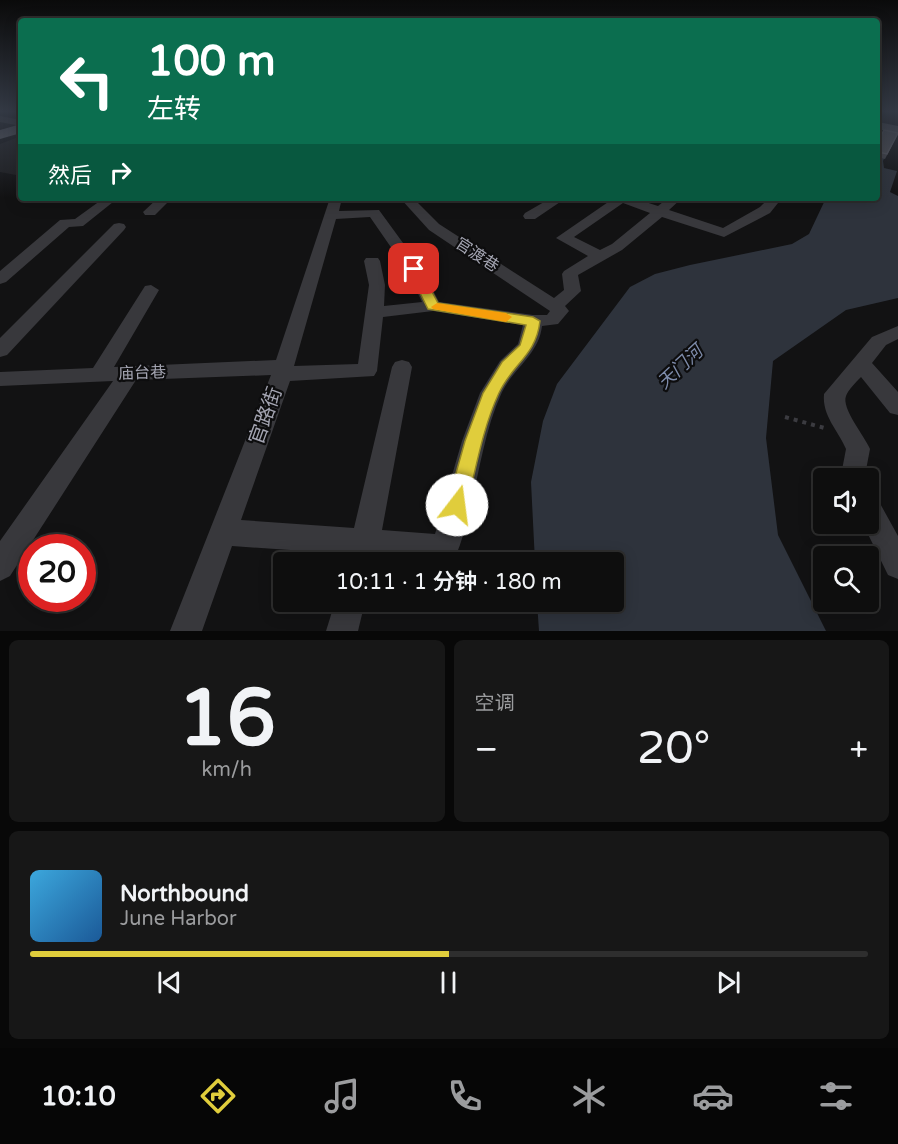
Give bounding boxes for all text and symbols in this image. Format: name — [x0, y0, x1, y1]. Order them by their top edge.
text: 100 m — [147, 36, 276, 87]
icon: left — [48, 42, 126, 120]
text: 左转 — [147, 93, 201, 126]
icon: right — [104, 156, 137, 189]
text: 然后 — [48, 163, 92, 189]
street label: 官渡巷 — [451, 234, 503, 276]
pin — [388, 243, 439, 294]
icon: arrive — [397, 252, 430, 285]
water label: 天门河 — [653, 338, 709, 393]
street label: 庙台巷 — [118, 362, 166, 384]
street label: 官路街 — [244, 384, 288, 448]
map controls — [813, 468, 879, 612]
button: sound — [813, 468, 879, 534]
position arrow — [425, 473, 489, 537]
speed limit sign: 20 — [18, 534, 96, 612]
button: search — [813, 546, 879, 612]
text: 10:11 · 1 分钟 · 180 m — [335, 569, 562, 595]
text: 16 — [178, 672, 276, 766]
text: 空调 — [475, 692, 515, 716]
text: 20° — [637, 722, 710, 776]
text: − — [475, 730, 498, 769]
text: + — [849, 730, 868, 769]
text: km/h — [202, 758, 252, 782]
text: Northbound — [120, 881, 249, 907]
text: June Harbor — [120, 907, 237, 931]
icon: previous — [153, 966, 186, 999]
icon: pause — [432, 966, 465, 999]
icon: next — [712, 966, 745, 999]
icon: directions — [197, 1075, 239, 1117]
icon: music — [321, 1075, 363, 1117]
icon: phone — [444, 1075, 486, 1117]
icon: climate — [568, 1075, 610, 1117]
icon: car — [692, 1075, 734, 1117]
icon: filters — [815, 1075, 857, 1117]
text: 10:10 — [41, 1080, 116, 1113]

